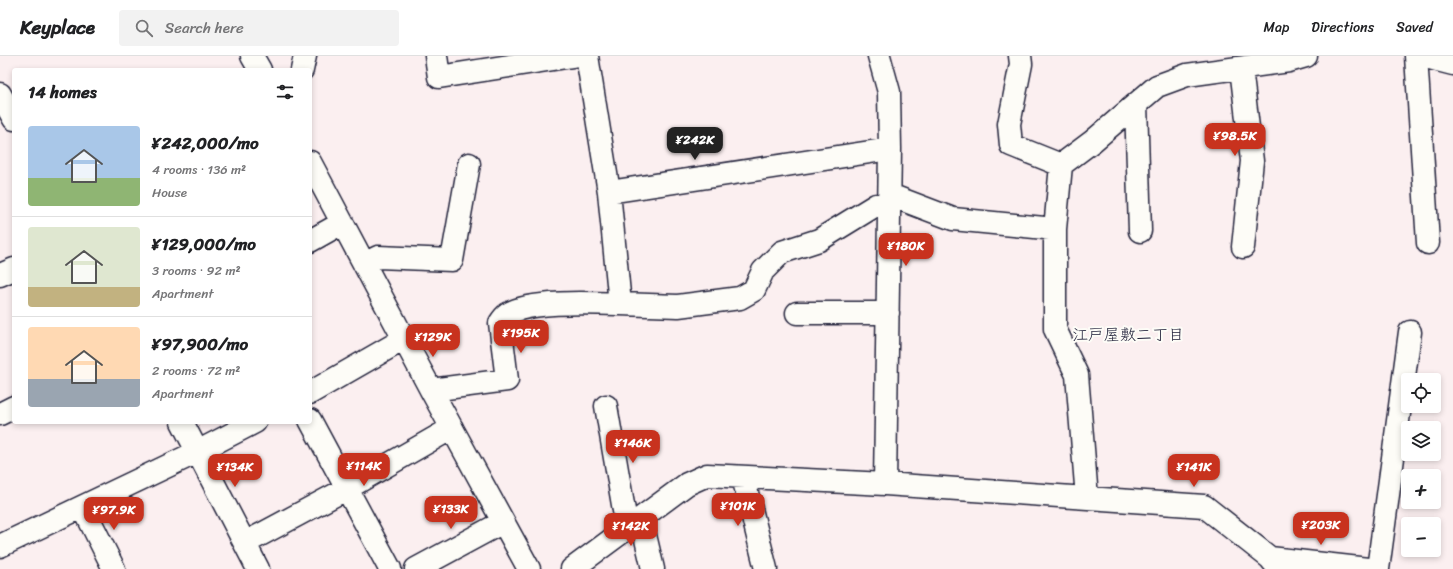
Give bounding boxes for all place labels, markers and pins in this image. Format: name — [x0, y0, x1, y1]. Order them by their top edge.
pin: ¥98.5K — [1202, 123, 1268, 157]
pin: ¥242K — [667, 127, 723, 161]
pin: ¥180K — [878, 233, 934, 267]
pin: ¥195K — [493, 320, 549, 354]
pin: ¥129K — [405, 324, 461, 358]
pin: ¥146K — [605, 430, 661, 464]
pin: ¥114K — [336, 453, 392, 487]
pin: ¥134K — [207, 454, 263, 488]
pin: ¥141K — [1166, 454, 1222, 488]
pin: ¥101K — [710, 493, 766, 527]
pin: ¥133K — [423, 496, 479, 530]
pin: ¥97.9K — [81, 497, 147, 531]
pin: ¥203K — [1293, 512, 1349, 546]
pin: ¥142K — [603, 513, 659, 547]

